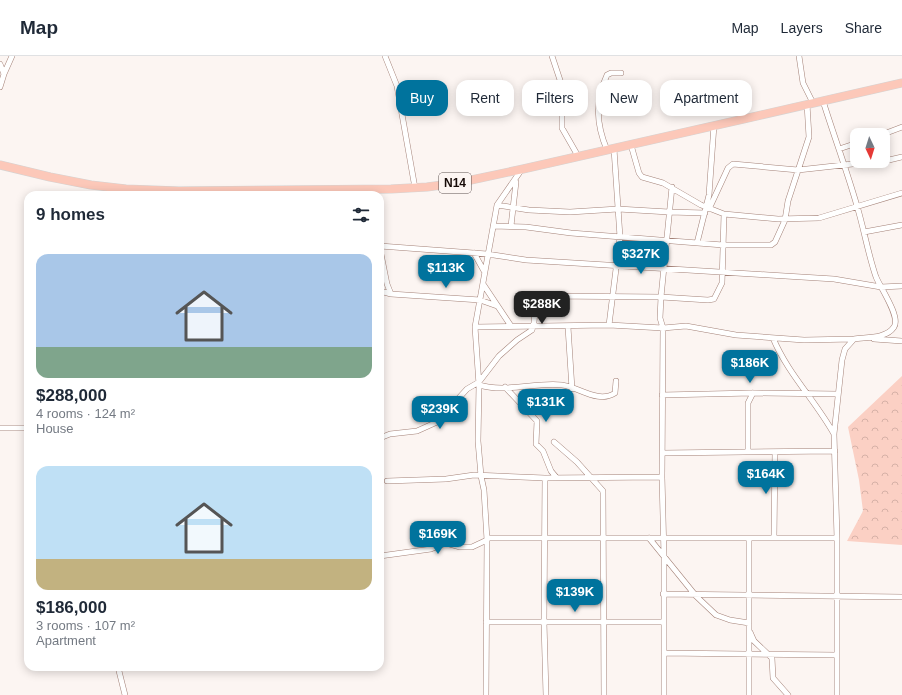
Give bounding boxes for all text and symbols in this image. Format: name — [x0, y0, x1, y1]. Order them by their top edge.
text: Map — [20, 17, 58, 38]
text: Map — [731, 20, 759, 36]
text: Layers — [781, 20, 823, 36]
text: Share — [845, 20, 882, 36]
chip: Buy — [396, 80, 448, 116]
chip: Rent — [456, 80, 514, 116]
chip: Filters — [522, 80, 588, 116]
chip: New — [596, 80, 652, 116]
chip: Apartment — [660, 80, 752, 116]
north arrow — [850, 128, 890, 168]
map controls — [850, 128, 890, 168]
road number: N14 — [439, 173, 471, 193]
icon: filters — [350, 204, 372, 226]
text: 9 homes — [36, 205, 105, 224]
pin: $327K — [613, 241, 669, 275]
text: $327K — [622, 246, 660, 261]
pin: $113K — [418, 255, 474, 289]
text: $113K — [427, 260, 465, 275]
icon: home — [168, 280, 240, 352]
pin: $288K — [514, 291, 570, 325]
text: $288K — [523, 296, 561, 311]
pin: $186K — [722, 350, 778, 384]
text: $186K — [731, 355, 769, 370]
text: $288,000 — [36, 386, 107, 405]
pin: $131K — [518, 389, 574, 423]
text: $131K — [527, 394, 565, 409]
pin: $239K — [412, 396, 468, 430]
text: $239K — [421, 401, 459, 416]
text: 4 rooms · 124 m² — [36, 406, 135, 421]
text: House — [36, 421, 74, 436]
pin: $164K — [738, 461, 794, 495]
text: $164K — [747, 466, 785, 481]
icon: home — [168, 492, 240, 564]
pin: $169K — [410, 521, 466, 555]
text: $169K — [419, 526, 457, 541]
pin: $139K — [547, 579, 603, 613]
text: $139K — [556, 584, 594, 599]
text: $186,000 — [36, 598, 107, 617]
text: 3 rooms · 107 m² — [36, 618, 135, 633]
text: Apartment — [36, 633, 96, 648]

